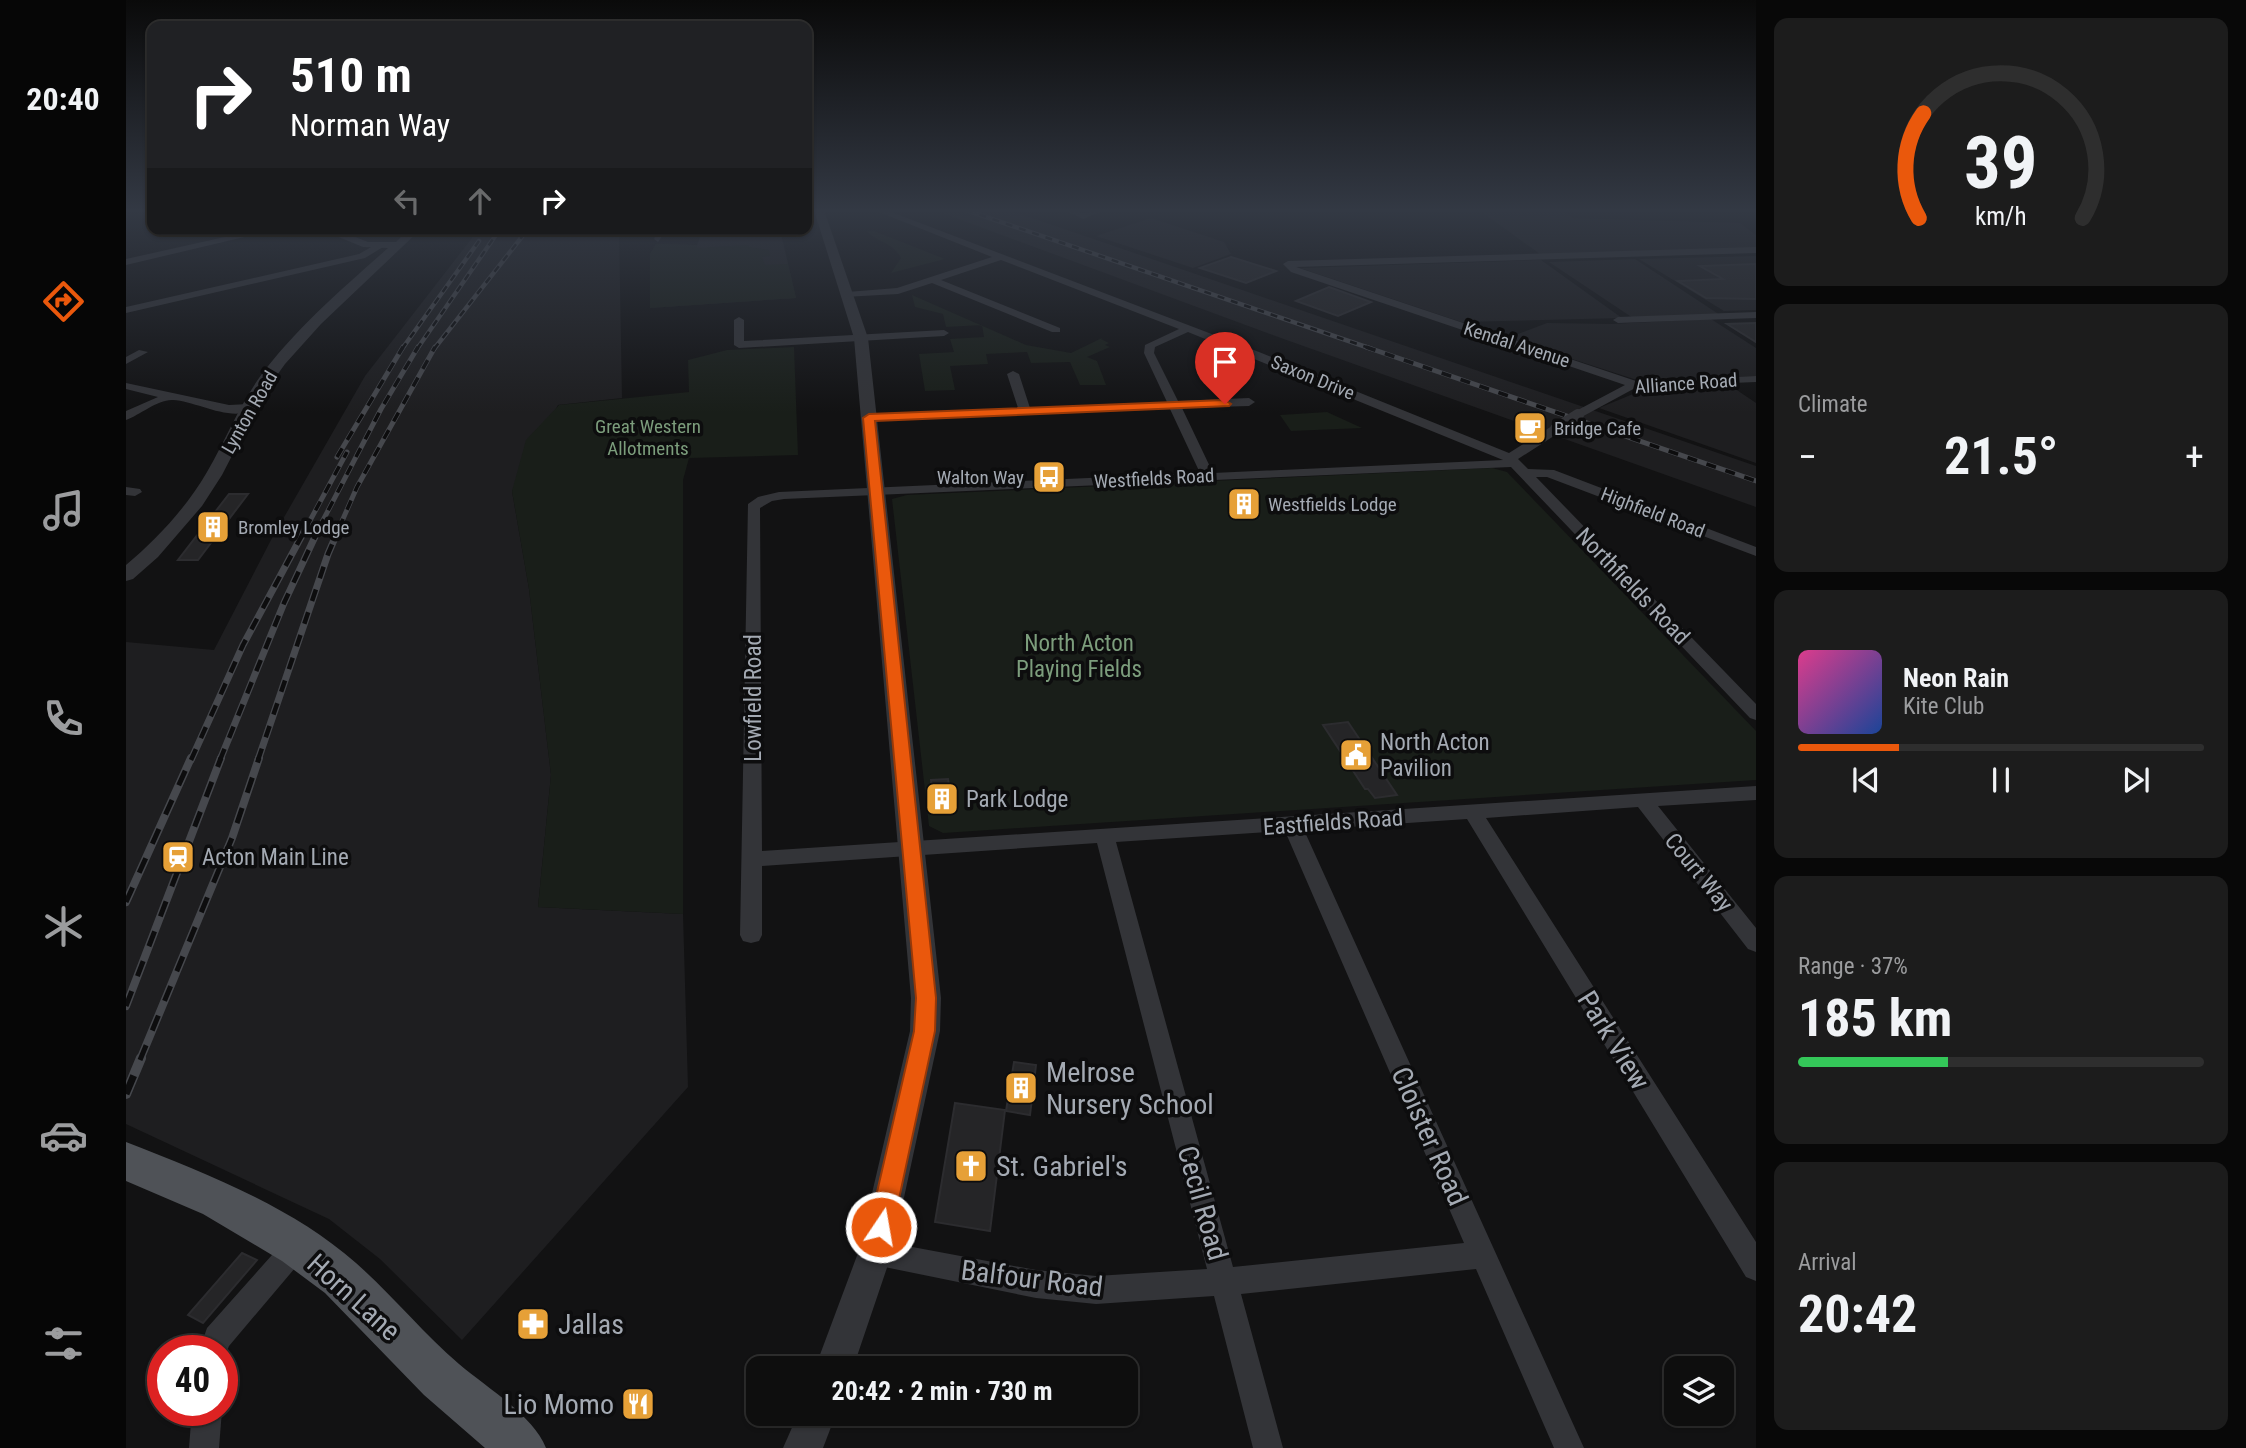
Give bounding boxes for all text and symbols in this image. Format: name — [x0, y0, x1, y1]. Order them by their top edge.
text: 510 m — [290, 47, 412, 104]
icon: right — [175, 49, 266, 140]
text: 20:40 — [26, 80, 100, 118]
text: Norman Way — [290, 106, 450, 144]
text: 39 — [1964, 120, 2038, 206]
icon: left — [388, 182, 426, 220]
icon: ahead — [461, 182, 499, 220]
icon: right — [534, 182, 572, 220]
text: km/h — [1975, 202, 2027, 231]
icon: directions — [39, 277, 88, 326]
street label: Kendal Avenue — [1461, 317, 1573, 372]
pin — [1195, 332, 1255, 404]
icon: arrive — [1206, 343, 1244, 381]
street label: Saxon Drive — [1268, 350, 1358, 405]
street label: Lynton Road — [217, 367, 282, 458]
street label: Alliance Road — [1634, 368, 1738, 399]
text: Climate — [1798, 391, 1868, 418]
cafe icon: Bridge Cafe — [1511, 409, 1549, 447]
park label: Great Western Allotments — [595, 415, 701, 460]
place label: Bridge Cafe — [1554, 417, 1641, 440]
text: 21.5° — [1944, 426, 2058, 487]
text: − — [1798, 435, 1817, 479]
text: + — [2185, 435, 2204, 479]
bus stop icon: Walton Way — [1030, 458, 1068, 496]
street label: Westfields Road — [1093, 464, 1215, 493]
place label: Walton Way — [937, 466, 1024, 489]
street label: Highfield Road — [1598, 482, 1708, 543]
building icon: Westfields Lodge — [1225, 485, 1263, 523]
icon: music — [39, 486, 88, 535]
place label: Westfields Lodge — [1268, 493, 1397, 516]
building icon: Bromley Lodge — [194, 508, 232, 546]
place label: Bromley Lodge — [238, 516, 350, 539]
street label: Northfields Road — [1570, 522, 1695, 650]
park label: North Acton Playing Fields — [1016, 630, 1142, 683]
street label: Lowfield Road — [740, 634, 767, 762]
text: Neon Rain — [1903, 663, 2009, 693]
text: Kite Club — [1903, 693, 1984, 720]
icon: phone — [39, 694, 88, 743]
place label: North Acton Pavilion — [1380, 729, 1490, 782]
public building icon: North Acton Pavilion — [1337, 736, 1375, 774]
icon: previous — [1847, 761, 1885, 799]
icon: pause — [1982, 761, 2020, 799]
icon: next — [2117, 761, 2155, 799]
building icon: Park Lodge — [923, 780, 961, 818]
place label: Park Lodge — [966, 786, 1068, 813]
street label: Eastfields Road — [1262, 804, 1404, 841]
street label: Court Way — [1659, 828, 1739, 917]
station icon: Acton Main Line — [159, 838, 197, 876]
place label: Acton Main Line — [202, 844, 349, 871]
icon: climate — [39, 902, 88, 951]
text: Range · 37% — [1798, 953, 1908, 980]
street label: Park View — [1570, 985, 1657, 1096]
text: 185 km — [1798, 988, 1952, 1049]
place label: Melrose Nursery School — [1046, 1056, 1214, 1121]
street label: Cloister Road — [1384, 1062, 1475, 1211]
building icon: Melrose Nursery School — [1002, 1069, 1040, 1107]
icon: car — [39, 1111, 88, 1160]
street label: Cecil Road — [1170, 1142, 1235, 1264]
church icon: St. Gabriel's — [952, 1147, 990, 1185]
place label: St. Gabriel's — [996, 1150, 1127, 1183]
position arrow — [844, 1190, 918, 1264]
street label: Horn Lane — [301, 1247, 407, 1348]
text: Arrival — [1798, 1249, 1857, 1276]
street label: Balfour Road — [959, 1253, 1105, 1304]
text: 20:42 — [1798, 1284, 1917, 1345]
pharmacy icon: Jallas — [514, 1305, 552, 1343]
place label: Jallas — [558, 1308, 624, 1341]
icon: filters — [39, 1319, 88, 1368]
speed limit sign: 40 — [147, 1335, 238, 1426]
map controls — [1664, 1356, 1734, 1426]
button: layers — [1664, 1356, 1734, 1426]
text: 20:42 · 2 min · 730 m — [832, 1376, 1052, 1406]
restaurant icon: Lio Momo — [619, 1385, 657, 1423]
place label: Lio Momo — [503, 1388, 614, 1421]

